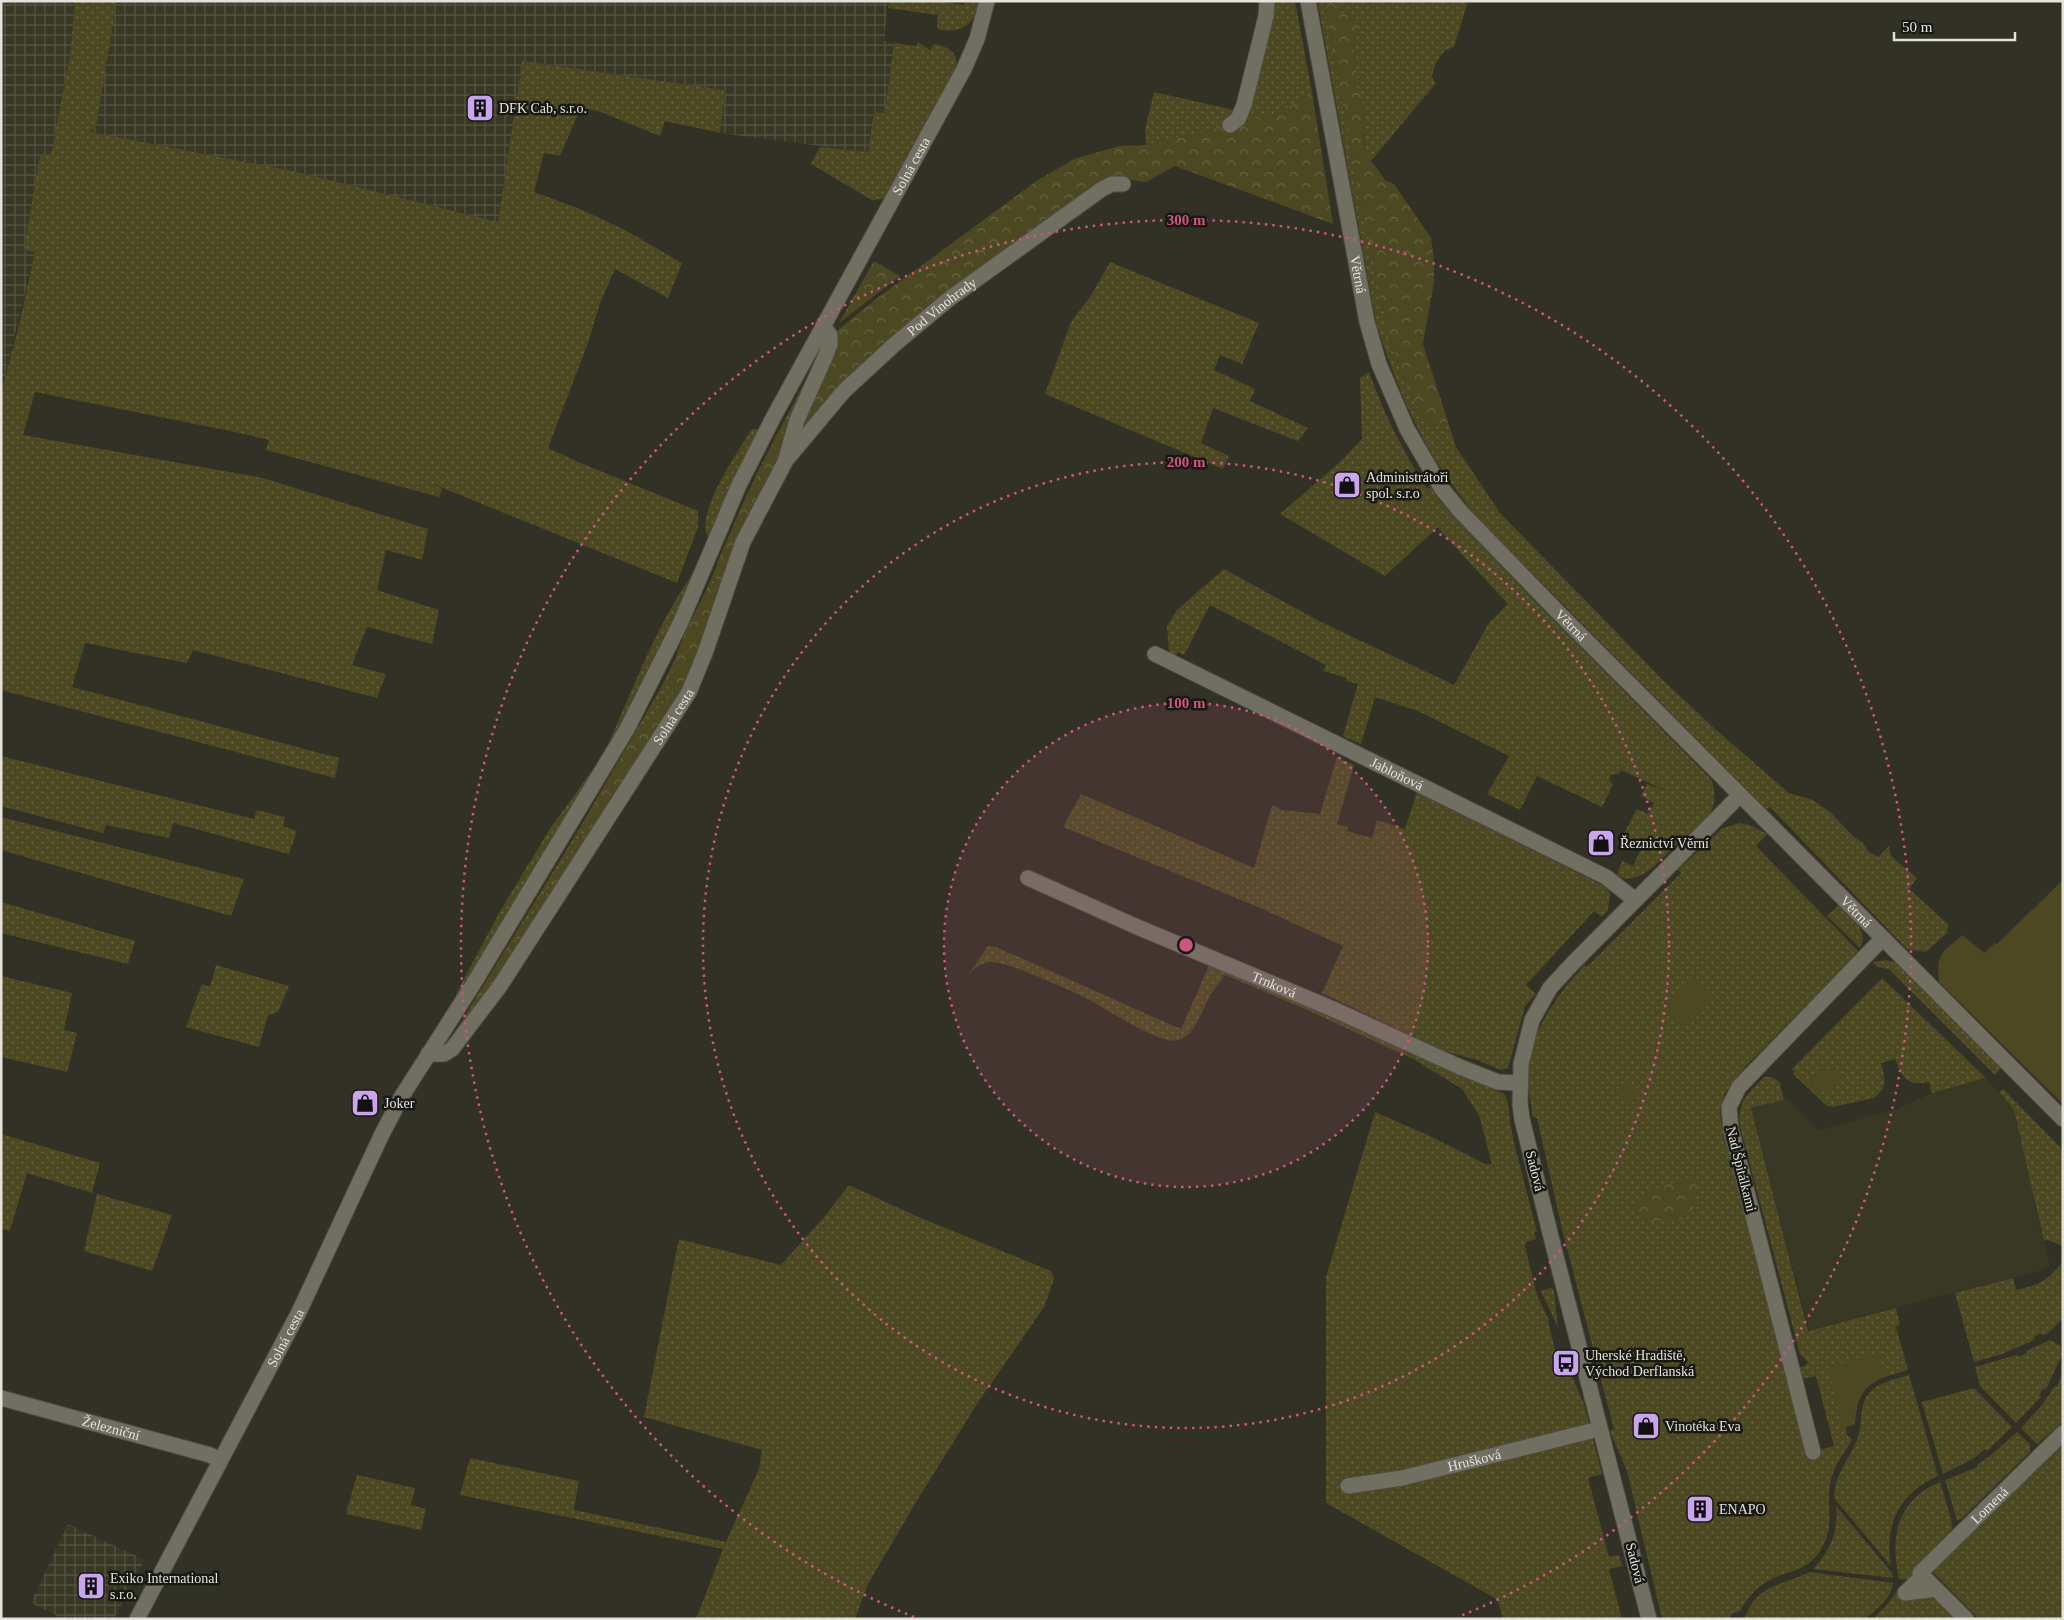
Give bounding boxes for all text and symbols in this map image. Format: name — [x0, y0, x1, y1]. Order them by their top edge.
scale bar — [1894, 10, 2015, 42]
text: 50 m — [1902, 19, 1933, 35]
building icon: DFK Cab, s.r.o. — [465, 93, 495, 123]
place label: DFK Cab, s.r.o. — [499, 101, 587, 116]
street label: Solná cesta — [889, 134, 933, 197]
text: 300 m — [1167, 212, 1206, 228]
street label: Větrná — [1347, 254, 1369, 295]
street label: Pod Vinohrady — [904, 274, 979, 338]
text: 200 m — [1167, 454, 1206, 470]
shop icon: Administrátoři spol. s.r.o — [1332, 470, 1362, 500]
place label: Administrátoři spol. s.r.o — [1366, 470, 1449, 501]
street label: Větrná — [1552, 606, 1590, 645]
street label: Solná cesta — [650, 685, 697, 747]
text: 100 m — [1167, 695, 1206, 711]
street label: Jabloňová — [1368, 754, 1427, 793]
shop icon: Řeznictví Věrní — [1586, 828, 1616, 858]
place label: Řeznictví Věrní — [1620, 835, 1709, 851]
street label: Větrná — [1837, 893, 1876, 931]
centre of rings — [1177, 936, 1195, 954]
street label: Trnková — [1249, 968, 1299, 1001]
shop icon: Joker — [350, 1088, 380, 1118]
place label: Joker — [384, 1096, 415, 1111]
street label: Nad Špitálkami — [1723, 1124, 1760, 1213]
street label: Sadová — [1523, 1149, 1547, 1194]
street label: Solná cesta — [264, 1306, 307, 1369]
bus stop icon: Uherské Hradiště, Východ Derflanská — [1551, 1348, 1581, 1378]
place label: Uherské Hradiště, Východ Derflanská — [1585, 1348, 1695, 1379]
shop icon: Vinotéka Eva — [1631, 1411, 1661, 1441]
street label: Železniční — [80, 1412, 142, 1443]
place label: Vinotéka Eva — [1665, 1419, 1742, 1434]
street label: Hrušková — [1446, 1446, 1503, 1474]
street label: Lomená — [1968, 1483, 2011, 1527]
building icon: ENAPO — [1685, 1494, 1715, 1524]
place label: ENAPO — [1719, 1502, 1766, 1517]
street label: Sadová — [1623, 1541, 1647, 1586]
building icon: Exiko International s.r.o. — [76, 1571, 106, 1601]
place label: Exiko International s.r.o. — [110, 1571, 219, 1602]

